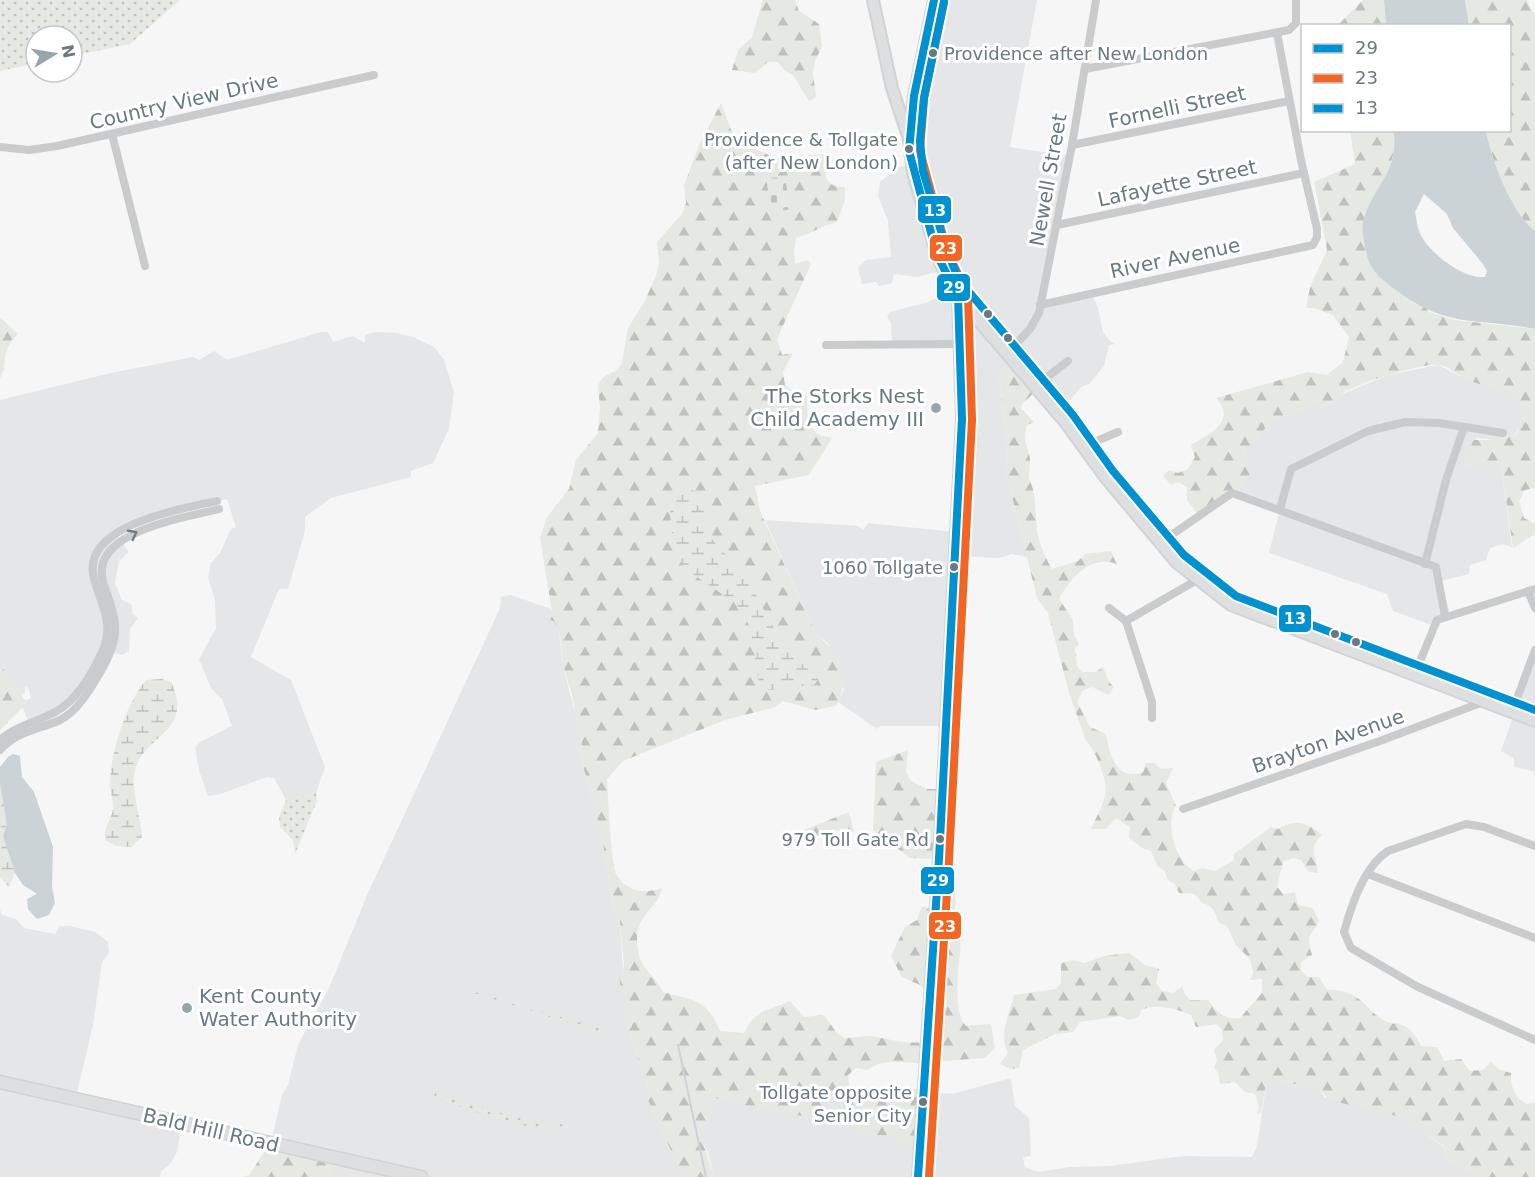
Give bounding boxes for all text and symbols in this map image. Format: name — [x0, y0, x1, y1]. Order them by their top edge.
north arrow — [24, 24, 84, 84]
legend — [1301, 24, 1511, 132]
text: 29 — [1355, 37, 1378, 58]
text: N — [58, 43, 79, 60]
place label: Providence after New London — [944, 43, 1208, 64]
marker: Providence after New London — [927, 47, 939, 59]
text: 23 — [1355, 67, 1378, 88]
street label: Country View Drive — [87, 68, 281, 134]
street label: Fornelli Street — [1106, 81, 1248, 133]
text: 13 — [1355, 97, 1378, 118]
street label: Newell Street — [1025, 112, 1071, 248]
place label: Providence & Tollgate (after New London) — [704, 129, 898, 173]
marker: Providence & Tollgate (after New London) — [903, 143, 915, 155]
street label: Lafayette Street — [1095, 154, 1259, 212]
line badge: 13 — [917, 195, 952, 224]
text: 13 — [924, 201, 946, 220]
street label: River Avenue — [1108, 232, 1242, 284]
line badge: 23 — [929, 234, 963, 262]
text: 23 — [935, 239, 957, 258]
line badge: 29 — [936, 273, 971, 302]
text: 29 — [943, 278, 965, 297]
unlabelled marker — [982, 308, 994, 320]
unlabelled marker — [1002, 332, 1014, 344]
place label: The Storks Nest Child Academy III — [750, 384, 924, 431]
marker: The Storks Nest Child Academy III — [929, 401, 943, 415]
one-way arrow — [126, 530, 137, 541]
place label: 1060 Tollgate — [822, 557, 943, 578]
marker: 1060 Tollgate — [948, 561, 960, 573]
line badge: 13 — [1278, 604, 1312, 633]
text: 13 — [1284, 609, 1306, 628]
unlabelled marker — [1329, 628, 1341, 640]
unlabelled marker — [1350, 636, 1362, 648]
street label: Brayton Avenue — [1249, 704, 1407, 778]
place label: 979 Toll Gate Rd — [781, 829, 929, 850]
marker: 979 Toll Gate Rd — [934, 833, 946, 845]
line badge: 29 — [920, 866, 955, 895]
text: 29 — [927, 871, 949, 890]
line badge: 23 — [928, 911, 962, 940]
text: 23 — [934, 917, 956, 936]
place label: Kent County Water Authority — [199, 984, 357, 1031]
marker: Kent County Water Authority — [180, 1001, 194, 1015]
place label: Tollgate opposite Senior City — [758, 1082, 912, 1126]
marker: Tollgate opposite Senior City — [917, 1096, 929, 1108]
street label: Bald Hill Road — [141, 1103, 281, 1157]

